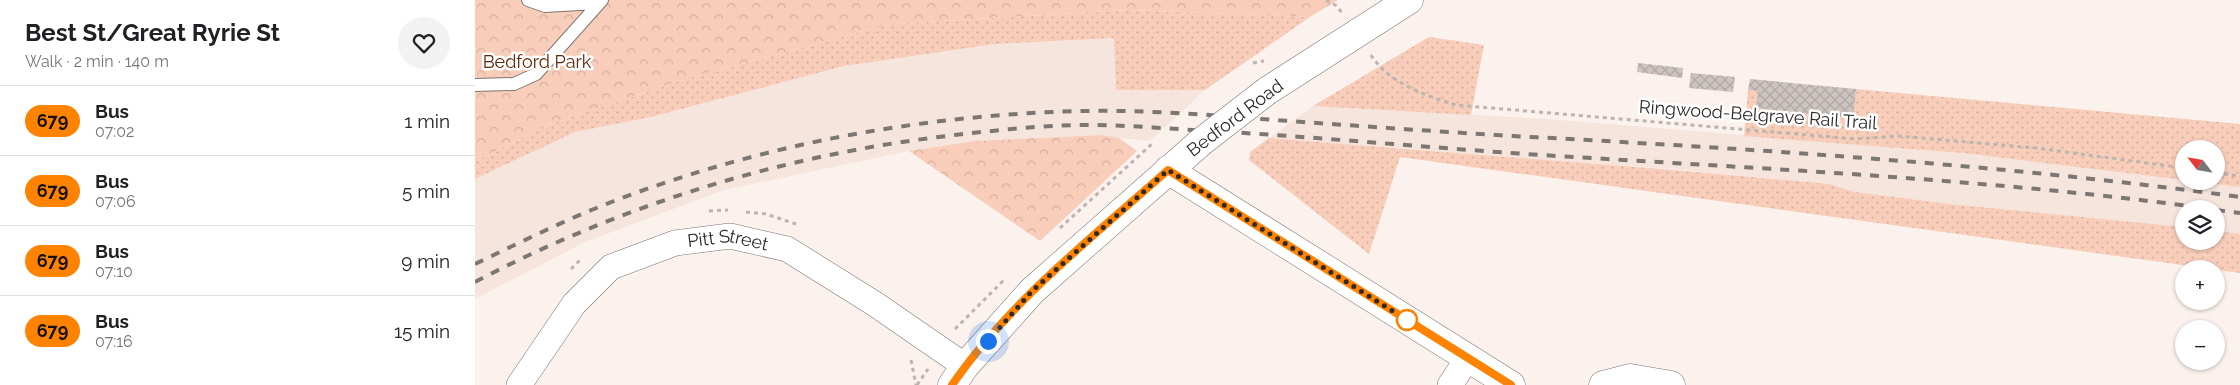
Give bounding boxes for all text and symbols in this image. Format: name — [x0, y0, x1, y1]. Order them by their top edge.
button: heart — [398, 17, 450, 69]
text: Best St/Great Ryrie St — [25, 18, 280, 47]
park label: Bedford Park — [483, 51, 592, 72]
text: Walk · 2 min · 140 m — [25, 52, 169, 71]
street label: Bedford Road — [1182, 75, 1287, 161]
street label: Ringwood-Belgrave Rail Trail — [1638, 96, 1878, 133]
text: Bus — [95, 100, 129, 122]
text: 679 — [37, 110, 68, 131]
text: 1 min — [404, 110, 450, 132]
text: 07:02 — [95, 122, 134, 141]
north arrow — [2175, 140, 2225, 190]
map controls — [2175, 140, 2225, 370]
text: Bus — [95, 170, 129, 192]
text: 679 — [37, 180, 68, 201]
text: 5 min — [402, 180, 450, 202]
text: 07:06 — [95, 192, 136, 211]
button: layers — [2175, 200, 2225, 250]
street label: Pitt Street — [686, 225, 770, 254]
text: Bus — [95, 240, 129, 262]
text: 679 — [37, 250, 68, 271]
text: 9 min — [401, 250, 450, 272]
button: + — [2175, 260, 2225, 310]
text: 07:10 — [95, 262, 133, 281]
unlabelled marker — [1396, 309, 1418, 331]
text: Bus — [95, 310, 129, 332]
text: 679 — [37, 320, 68, 341]
text: 15 min — [394, 320, 450, 342]
button: − — [2175, 320, 2225, 370]
your location — [976, 329, 1001, 354]
text: 07:16 — [95, 332, 133, 351]

